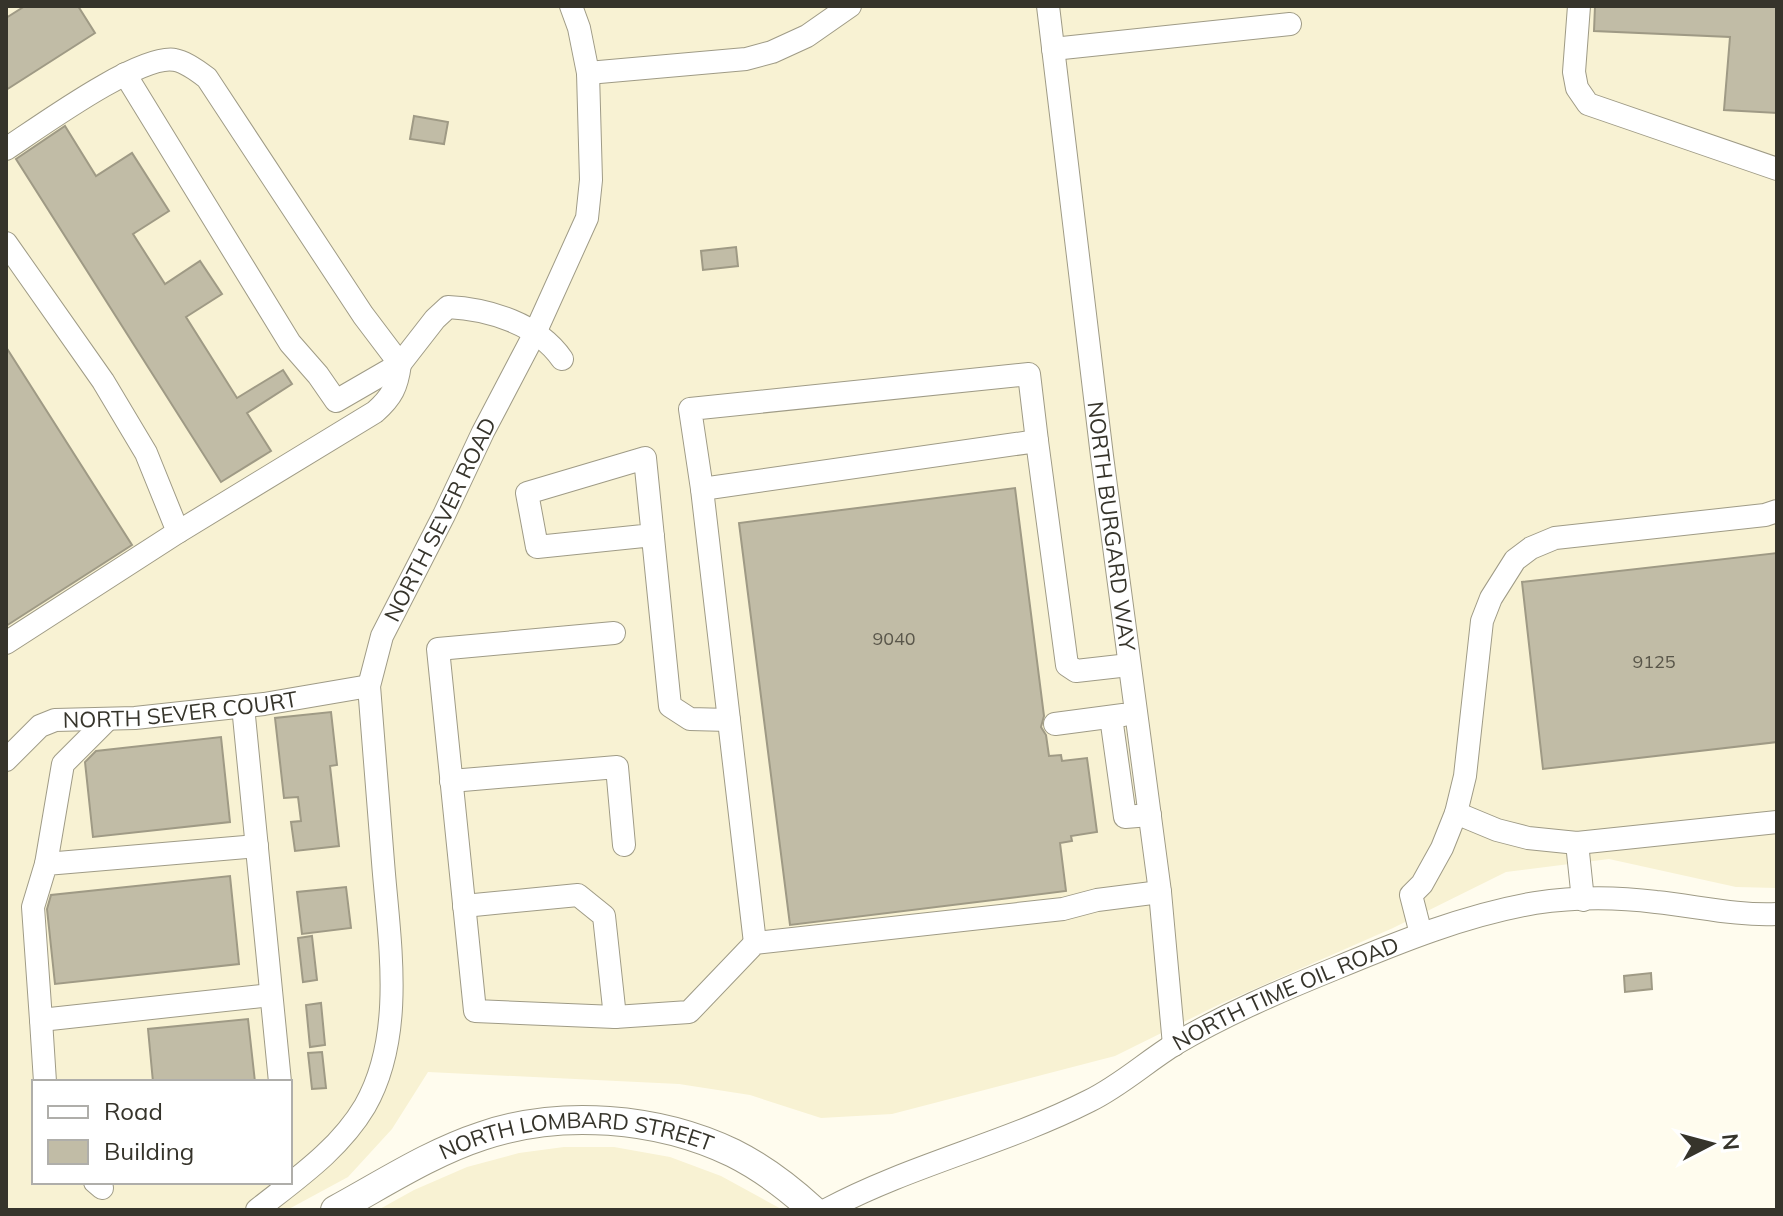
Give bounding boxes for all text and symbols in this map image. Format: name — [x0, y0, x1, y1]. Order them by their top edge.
street label: NORTH BURGARD WAY — [1082, 400, 1142, 653]
street label: NORTH SEVER ROAD — [378, 412, 502, 626]
house number: 9040 — [872, 627, 916, 650]
house number: 9125 — [1632, 650, 1676, 673]
street label: NORTH SEVER COURT — [63, 684, 300, 734]
street label: NORTH TIME OIL ROAD — [1167, 930, 1403, 1057]
legend — [32, 1080, 292, 1184]
text: Road — [104, 1096, 163, 1126]
north arrow — [1671, 1104, 1751, 1184]
street label: NORTH LOMBARD STREET — [434, 1106, 718, 1165]
text: N — [1716, 1132, 1746, 1152]
text: Building — [104, 1136, 194, 1166]

